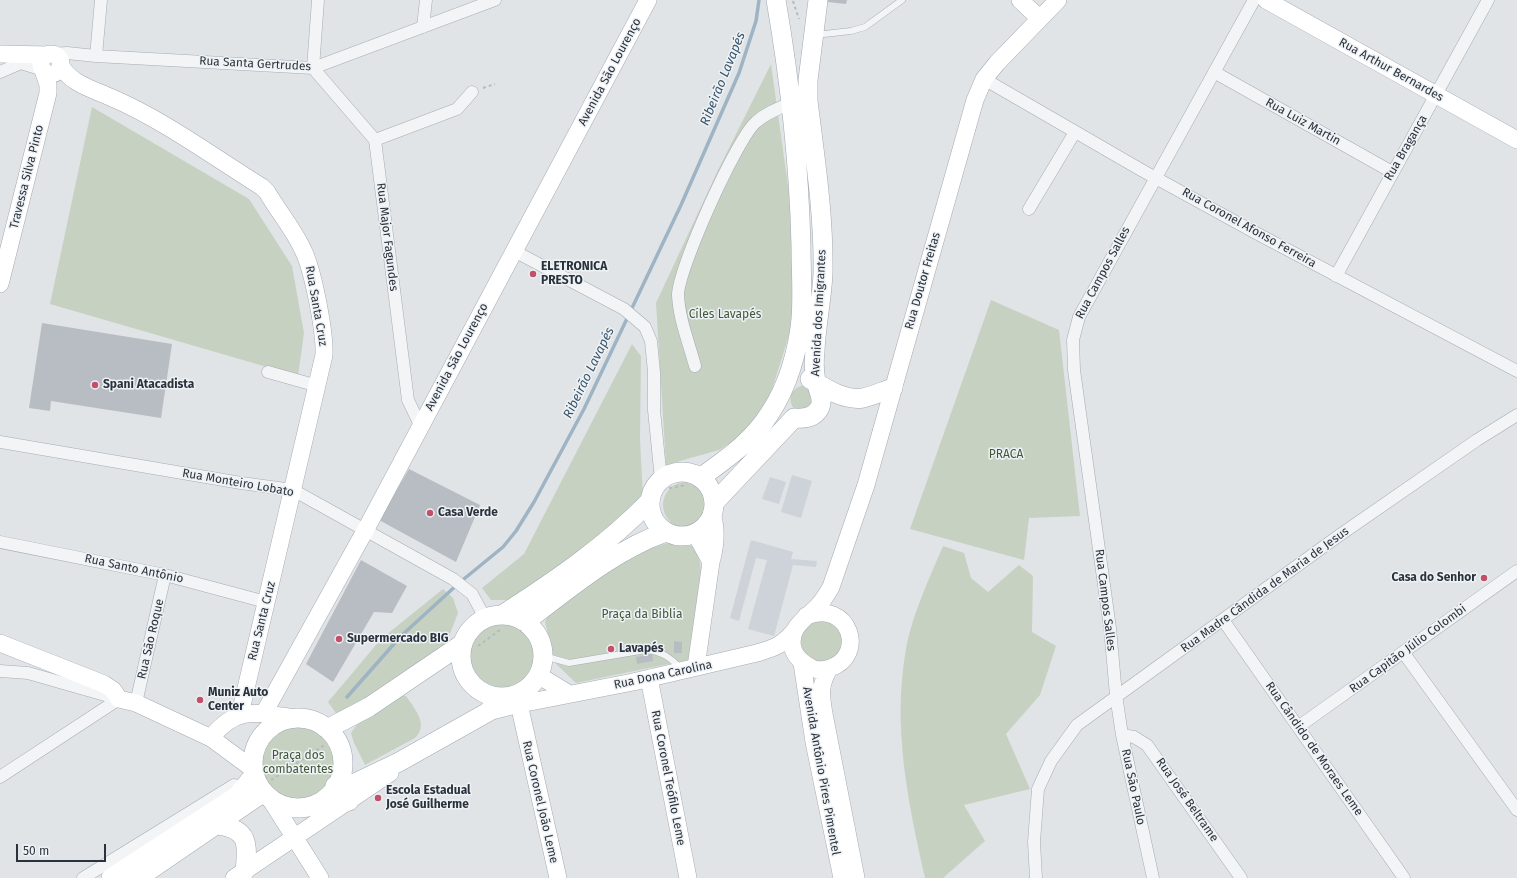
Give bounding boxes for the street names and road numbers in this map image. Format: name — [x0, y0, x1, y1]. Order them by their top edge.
street label: Avenida São Lourenço — [576, 16, 644, 128]
street label: Rua Arthur Bernardes — [1336, 35, 1446, 105]
street label: Rua Santa Gertrudes — [199, 54, 311, 74]
street label: Rua Luiz Martin — [1263, 95, 1343, 149]
street label: Rua Bragança — [1381, 113, 1431, 183]
street label: Travessa Silva Pinto — [7, 123, 47, 231]
street label: Rua Major Fagundes — [373, 182, 401, 292]
street label: Rua Coronel Afonso Ferreira — [1179, 185, 1319, 271]
street label: Rua Campos Salles — [1073, 224, 1133, 322]
street label: Rua Doutor Freitas — [902, 231, 944, 331]
street label: Avenida dos Imigrantes — [808, 249, 830, 377]
street label: Rua Santa Cruz — [302, 265, 330, 347]
street label: Avenida São Lourenço — [423, 301, 491, 413]
street label: Rua Monteiro Lobato — [181, 466, 295, 500]
street label: Rua Madre Cândida de Maria de Jesus — [1178, 524, 1352, 656]
street label: Rua Campos Salles — [1092, 548, 1118, 652]
street label: Rua Santo Antônio — [83, 551, 185, 587]
street label: Rua Santa Cruz — [245, 580, 279, 662]
street label: Rua São Roque — [135, 597, 167, 681]
street label: Rua Capitão Júlio Colombi — [1347, 602, 1469, 696]
street label: Rua Dona Carolina — [612, 658, 714, 692]
street label: Rua Cândido de Moraes Leme — [1262, 679, 1366, 819]
street label: Avenida Antônio Pires Pimentel — [799, 686, 843, 856]
street label: Rua Coronel Teófilo Leme — [648, 709, 688, 847]
street label: Rua Coronel João Leme — [519, 739, 561, 865]
street label: Rua São Paulo — [1118, 748, 1148, 826]
street label: Rua José Beltrame — [1153, 755, 1221, 845]

